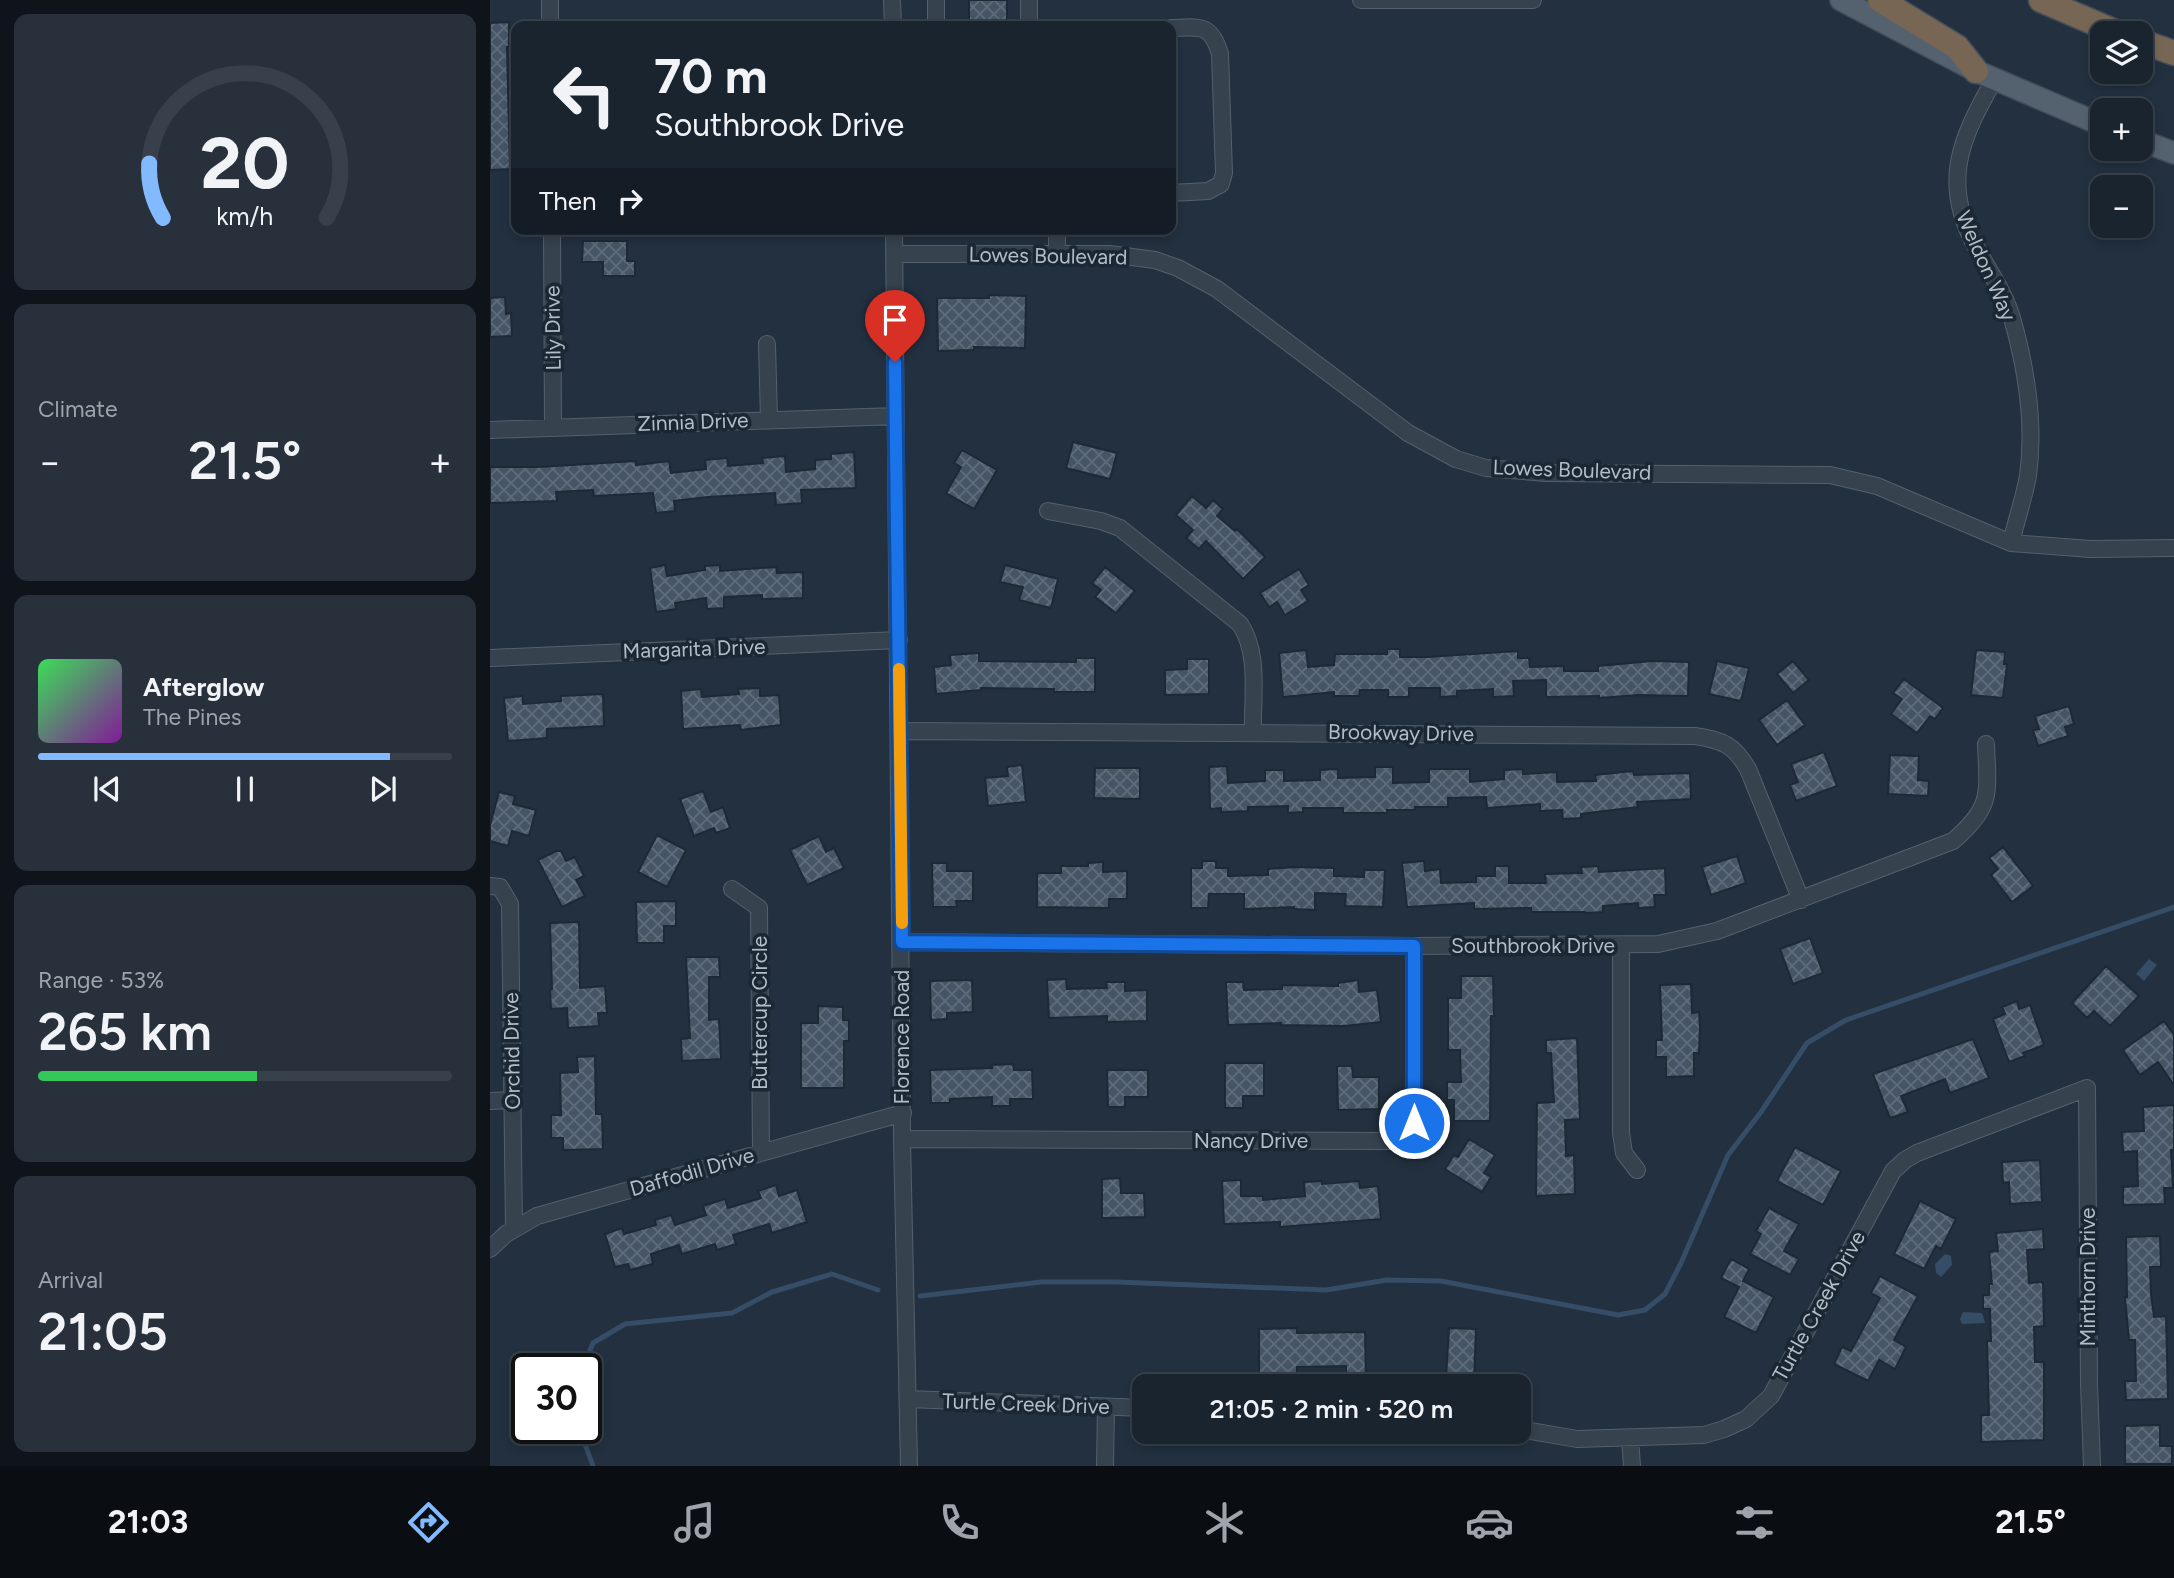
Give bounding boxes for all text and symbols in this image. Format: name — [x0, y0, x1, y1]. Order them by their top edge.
map controls — [2090, 21, 2153, 238]
button: layers — [2090, 21, 2153, 84]
text: 70 m — [654, 46, 767, 105]
icon: left — [539, 49, 630, 140]
button: + — [2090, 98, 2153, 161]
text: Southbrook Drive — [654, 106, 904, 144]
text: 20 — [200, 120, 290, 207]
button: − — [2090, 175, 2153, 238]
icon: right — [611, 182, 649, 220]
text: Then — [539, 185, 597, 217]
text: km/h — [216, 201, 274, 231]
street label: Weldon Way — [1951, 207, 2022, 325]
street label: Lowes Boulevard — [968, 242, 1128, 269]
street label: Lily Drive — [539, 285, 566, 371]
pin — [865, 290, 925, 362]
icon: arrive — [876, 301, 914, 339]
text: Climate — [38, 395, 117, 423]
street label: Zinnia Drive — [637, 407, 749, 436]
text: 21.5° — [188, 430, 302, 492]
text: − — [38, 439, 62, 485]
text: + — [428, 439, 452, 485]
street label: Lowes Boulevard — [1492, 454, 1652, 485]
street label: Margarita Drive — [622, 634, 766, 663]
text: Afterglow — [143, 671, 265, 703]
text: The Pines — [143, 703, 242, 731]
street label: Brookway Drive — [1328, 719, 1474, 746]
icon: previous — [88, 770, 126, 808]
icon: pause — [226, 770, 264, 808]
icon: next — [364, 770, 402, 808]
street label: Southbrook Drive — [1451, 933, 1615, 958]
street label: Buttercup Circle — [747, 936, 772, 1090]
text: Range · 53% — [38, 966, 164, 994]
street label: Florence Road — [889, 970, 914, 1104]
street label: Orchid Drive — [498, 992, 525, 1110]
text: 265 km — [38, 1001, 212, 1063]
position arrow — [1377, 1086, 1451, 1160]
street label: Nancy Drive — [1194, 1128, 1308, 1153]
street label: Daffodil Drive — [627, 1142, 757, 1201]
street label: Minthorn Drive — [2075, 1208, 2100, 1346]
street label: Turtle Creek Drive — [1767, 1226, 1870, 1385]
text: Arrival — [38, 1266, 103, 1294]
text: 21:05 — [38, 1301, 168, 1363]
speed limit sign: 30 — [511, 1353, 602, 1444]
street label: Turtle Creek Drive — [942, 1388, 1110, 1419]
text: 21:05 · 2 min · 520 m — [1210, 1393, 1453, 1425]
icon: directions — [404, 1498, 453, 1547]
icon: music — [670, 1498, 719, 1547]
icon: phone — [935, 1498, 984, 1547]
icon: climate — [1200, 1498, 1249, 1547]
icon: car — [1465, 1498, 1514, 1547]
icon: filters — [1730, 1498, 1779, 1547]
text: 21:03 — [108, 1503, 188, 1541]
text: 21.5° — [1995, 1503, 2066, 1541]

